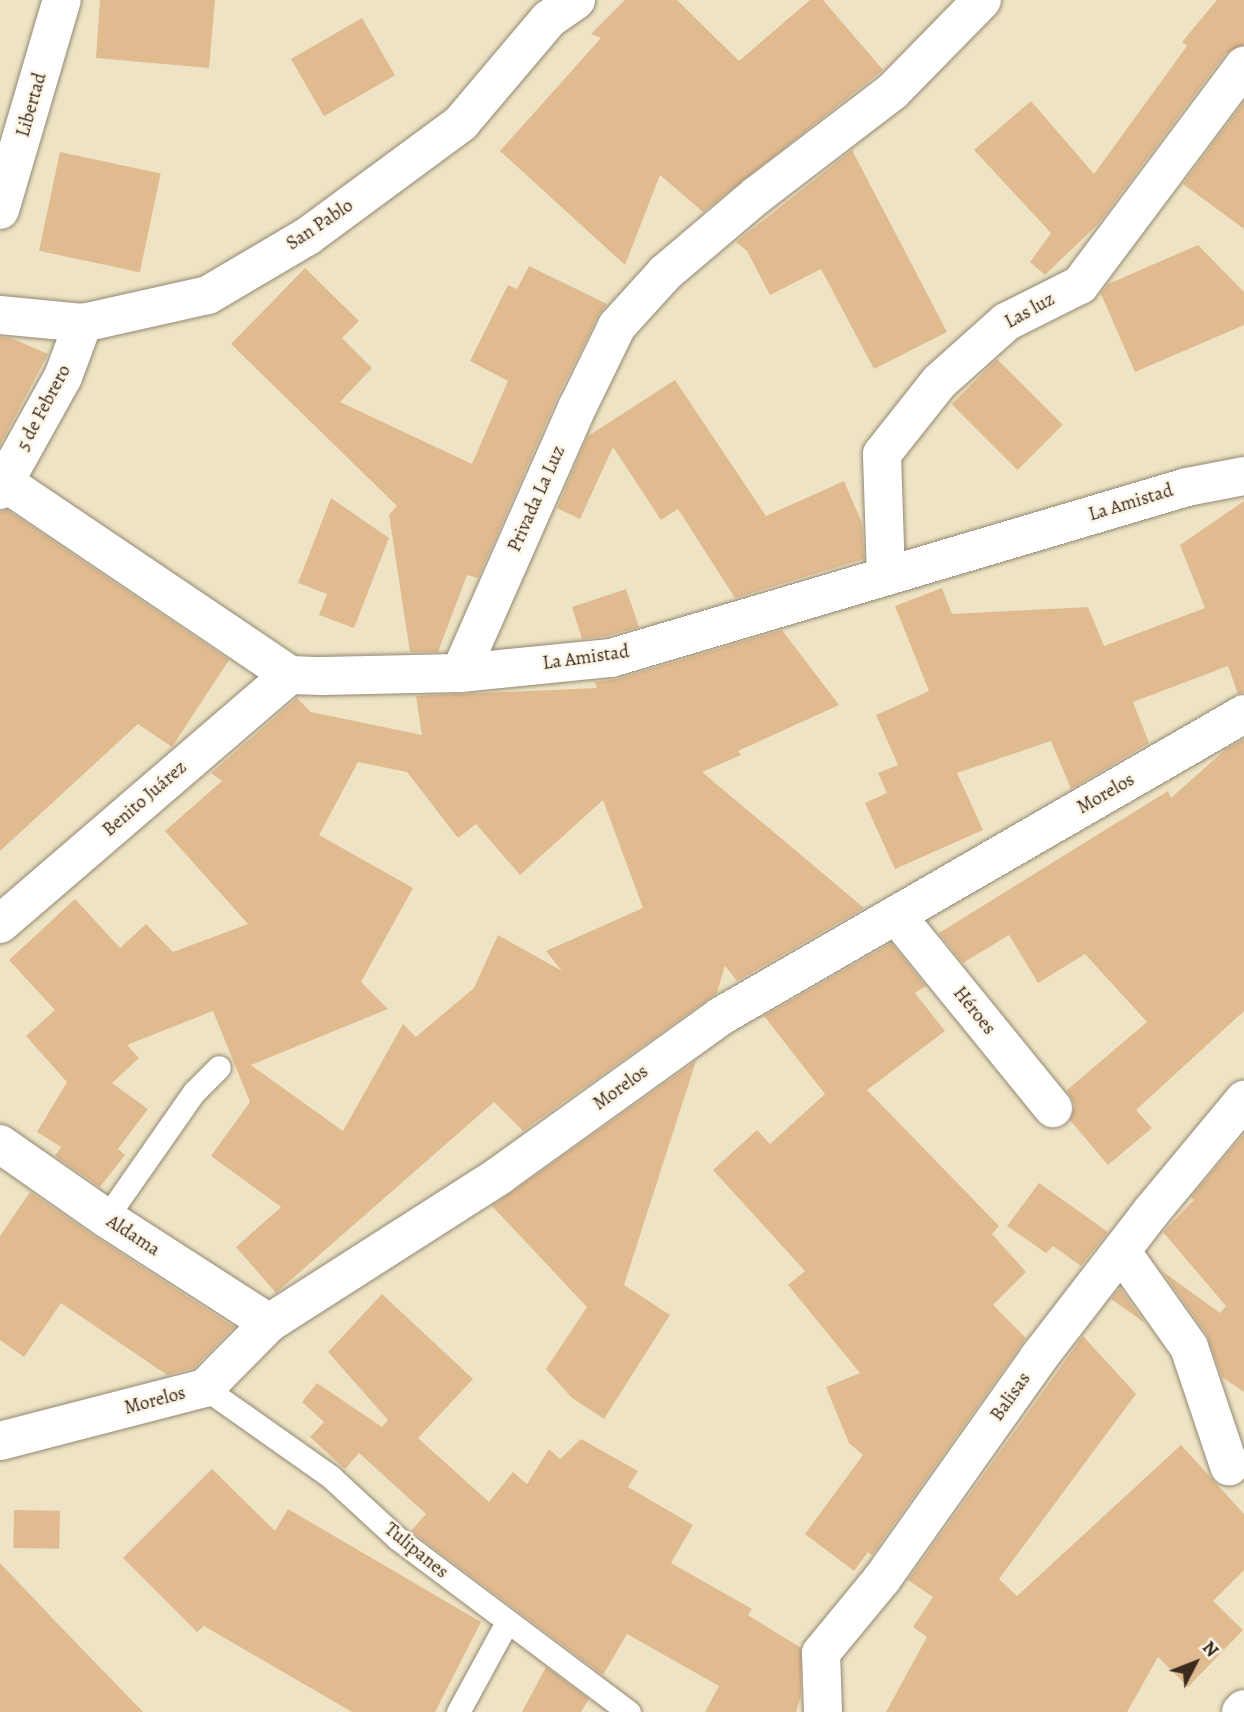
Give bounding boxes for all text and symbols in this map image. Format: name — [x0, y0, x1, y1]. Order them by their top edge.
street label: Libertad — [12, 70, 52, 140]
street label: San Pablo — [282, 194, 358, 256]
street label: Las luz — [1001, 288, 1059, 334]
street label: 5 de Febrero — [12, 361, 76, 455]
street label: Privada La Luz — [503, 442, 571, 556]
street label: La Amistad — [1086, 479, 1176, 527]
street label: La Amistad — [541, 641, 631, 675]
street label: Benito Juárez — [98, 756, 192, 842]
street label: Morelos — [1073, 768, 1139, 820]
street label: Héroes — [948, 982, 1000, 1040]
street label: Morelos — [589, 1060, 653, 1116]
street label: Aldama — [102, 1210, 164, 1262]
street label: Balisas — [986, 1368, 1036, 1426]
street label: Morelos — [122, 1382, 188, 1420]
street label: Tulipanes — [379, 1518, 453, 1584]
north arrow — [1160, 1628, 1230, 1698]
text: N — [1196, 1635, 1225, 1663]

